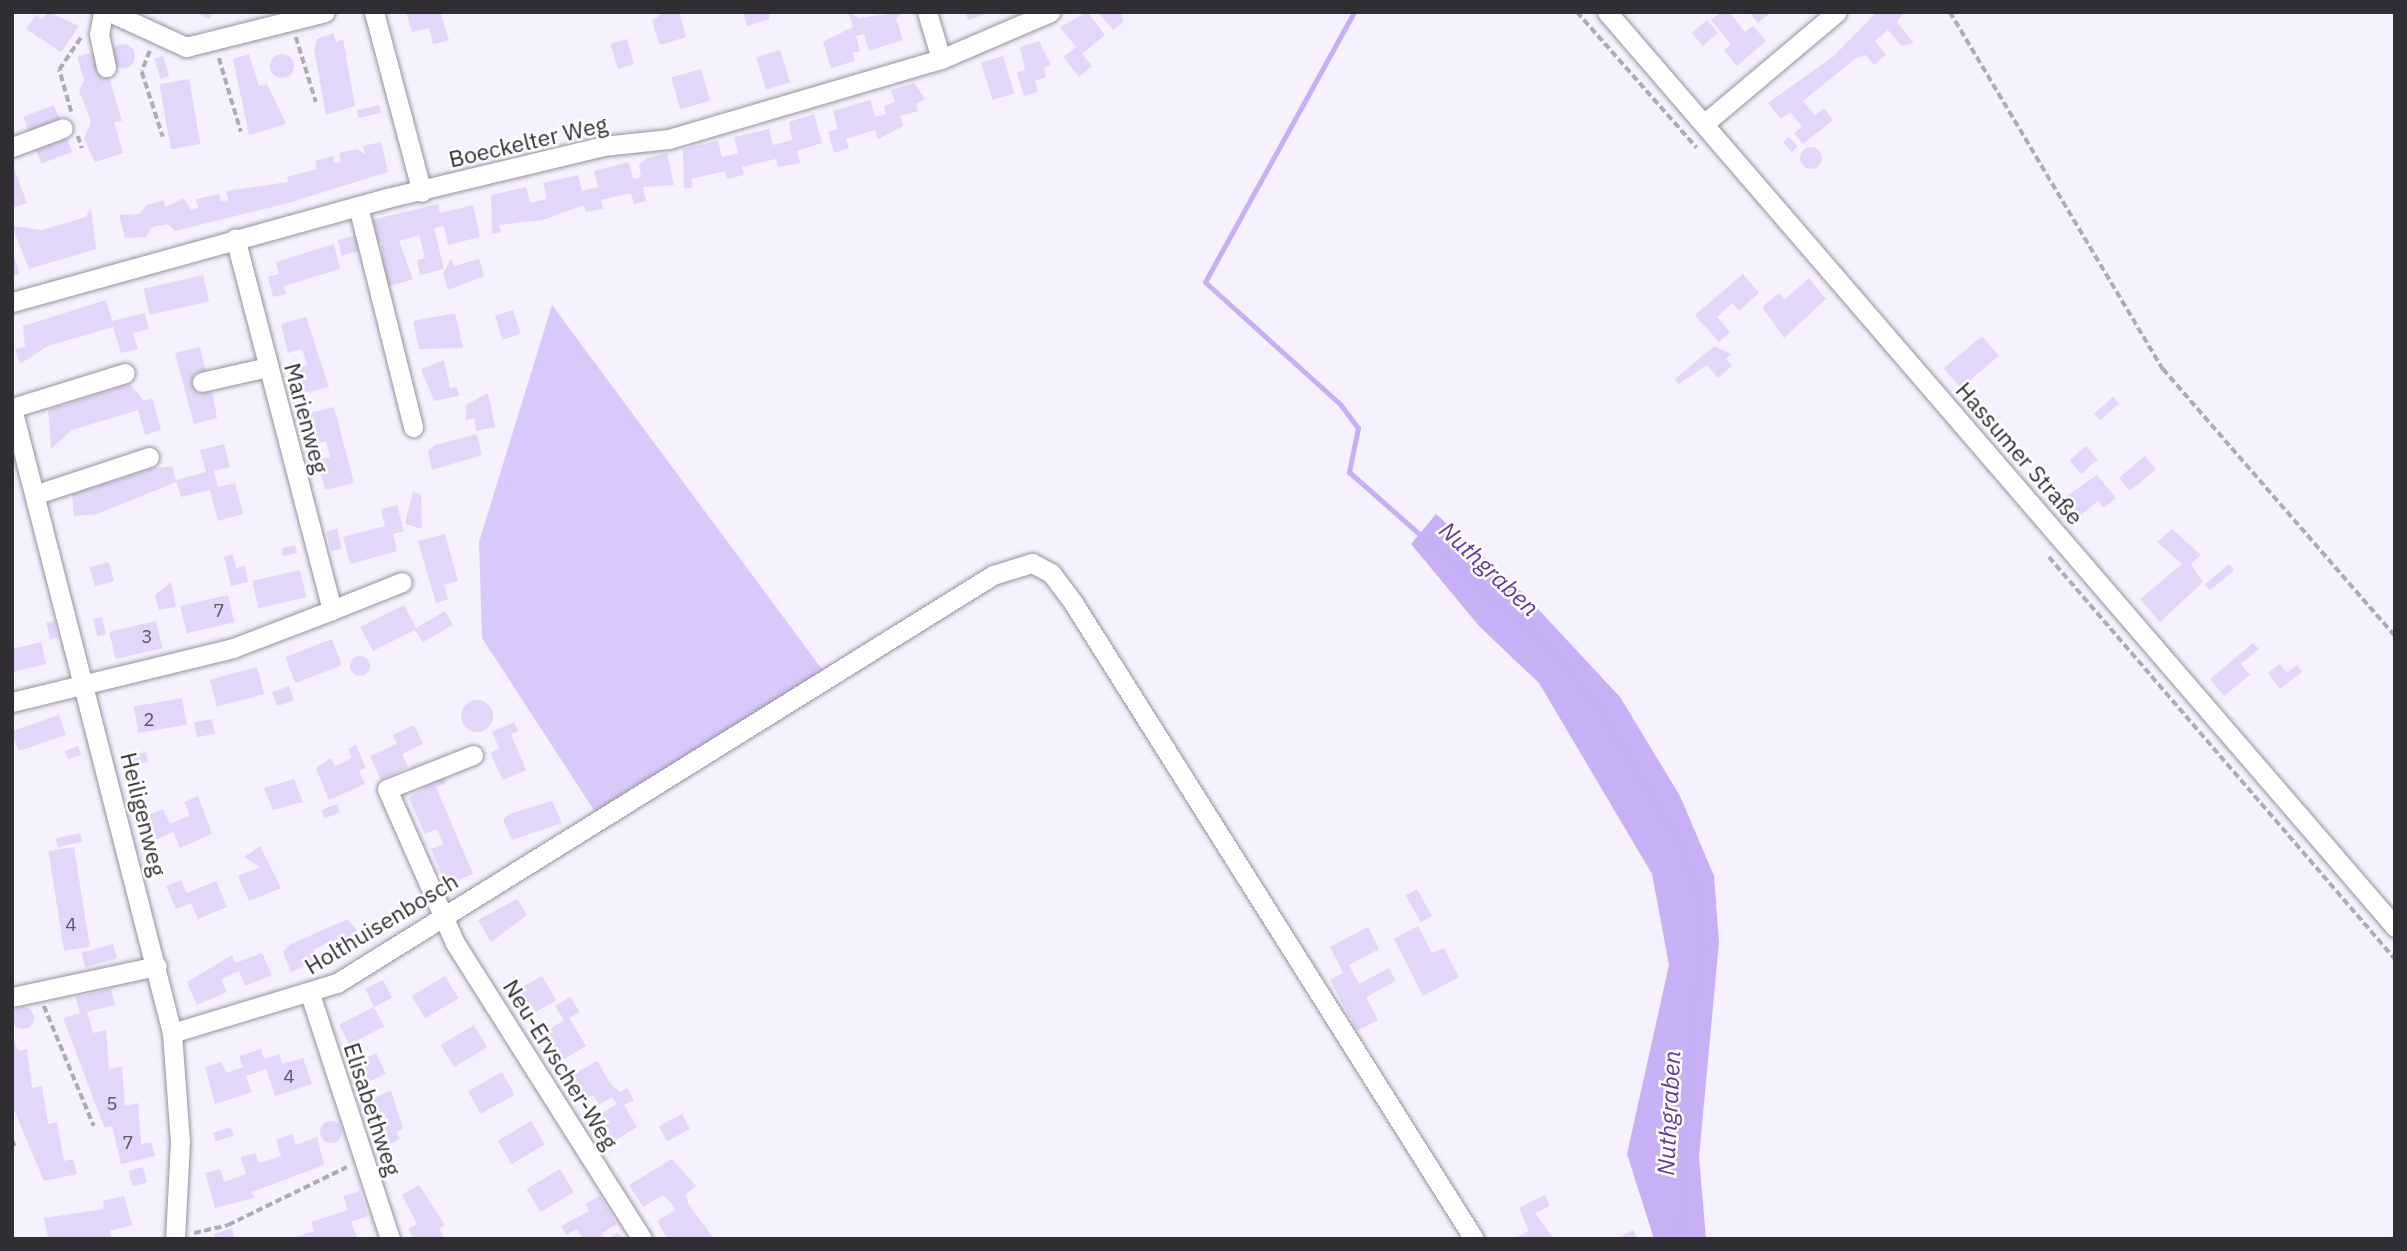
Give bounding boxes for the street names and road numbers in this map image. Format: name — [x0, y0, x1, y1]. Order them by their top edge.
street label: Boeckelter Weg — [446, 109, 610, 173]
street label: Marienweg — [279, 360, 335, 476]
street label: Hassumer Straße — [1951, 376, 2089, 530]
street label: Heiligenweg — [115, 749, 173, 879]
street label: Holthuisenbosch — [299, 866, 463, 980]
street label: Neu-Ervscher-Weg — [498, 974, 624, 1154]
street label: Elisabethweg — [339, 1039, 407, 1179]

